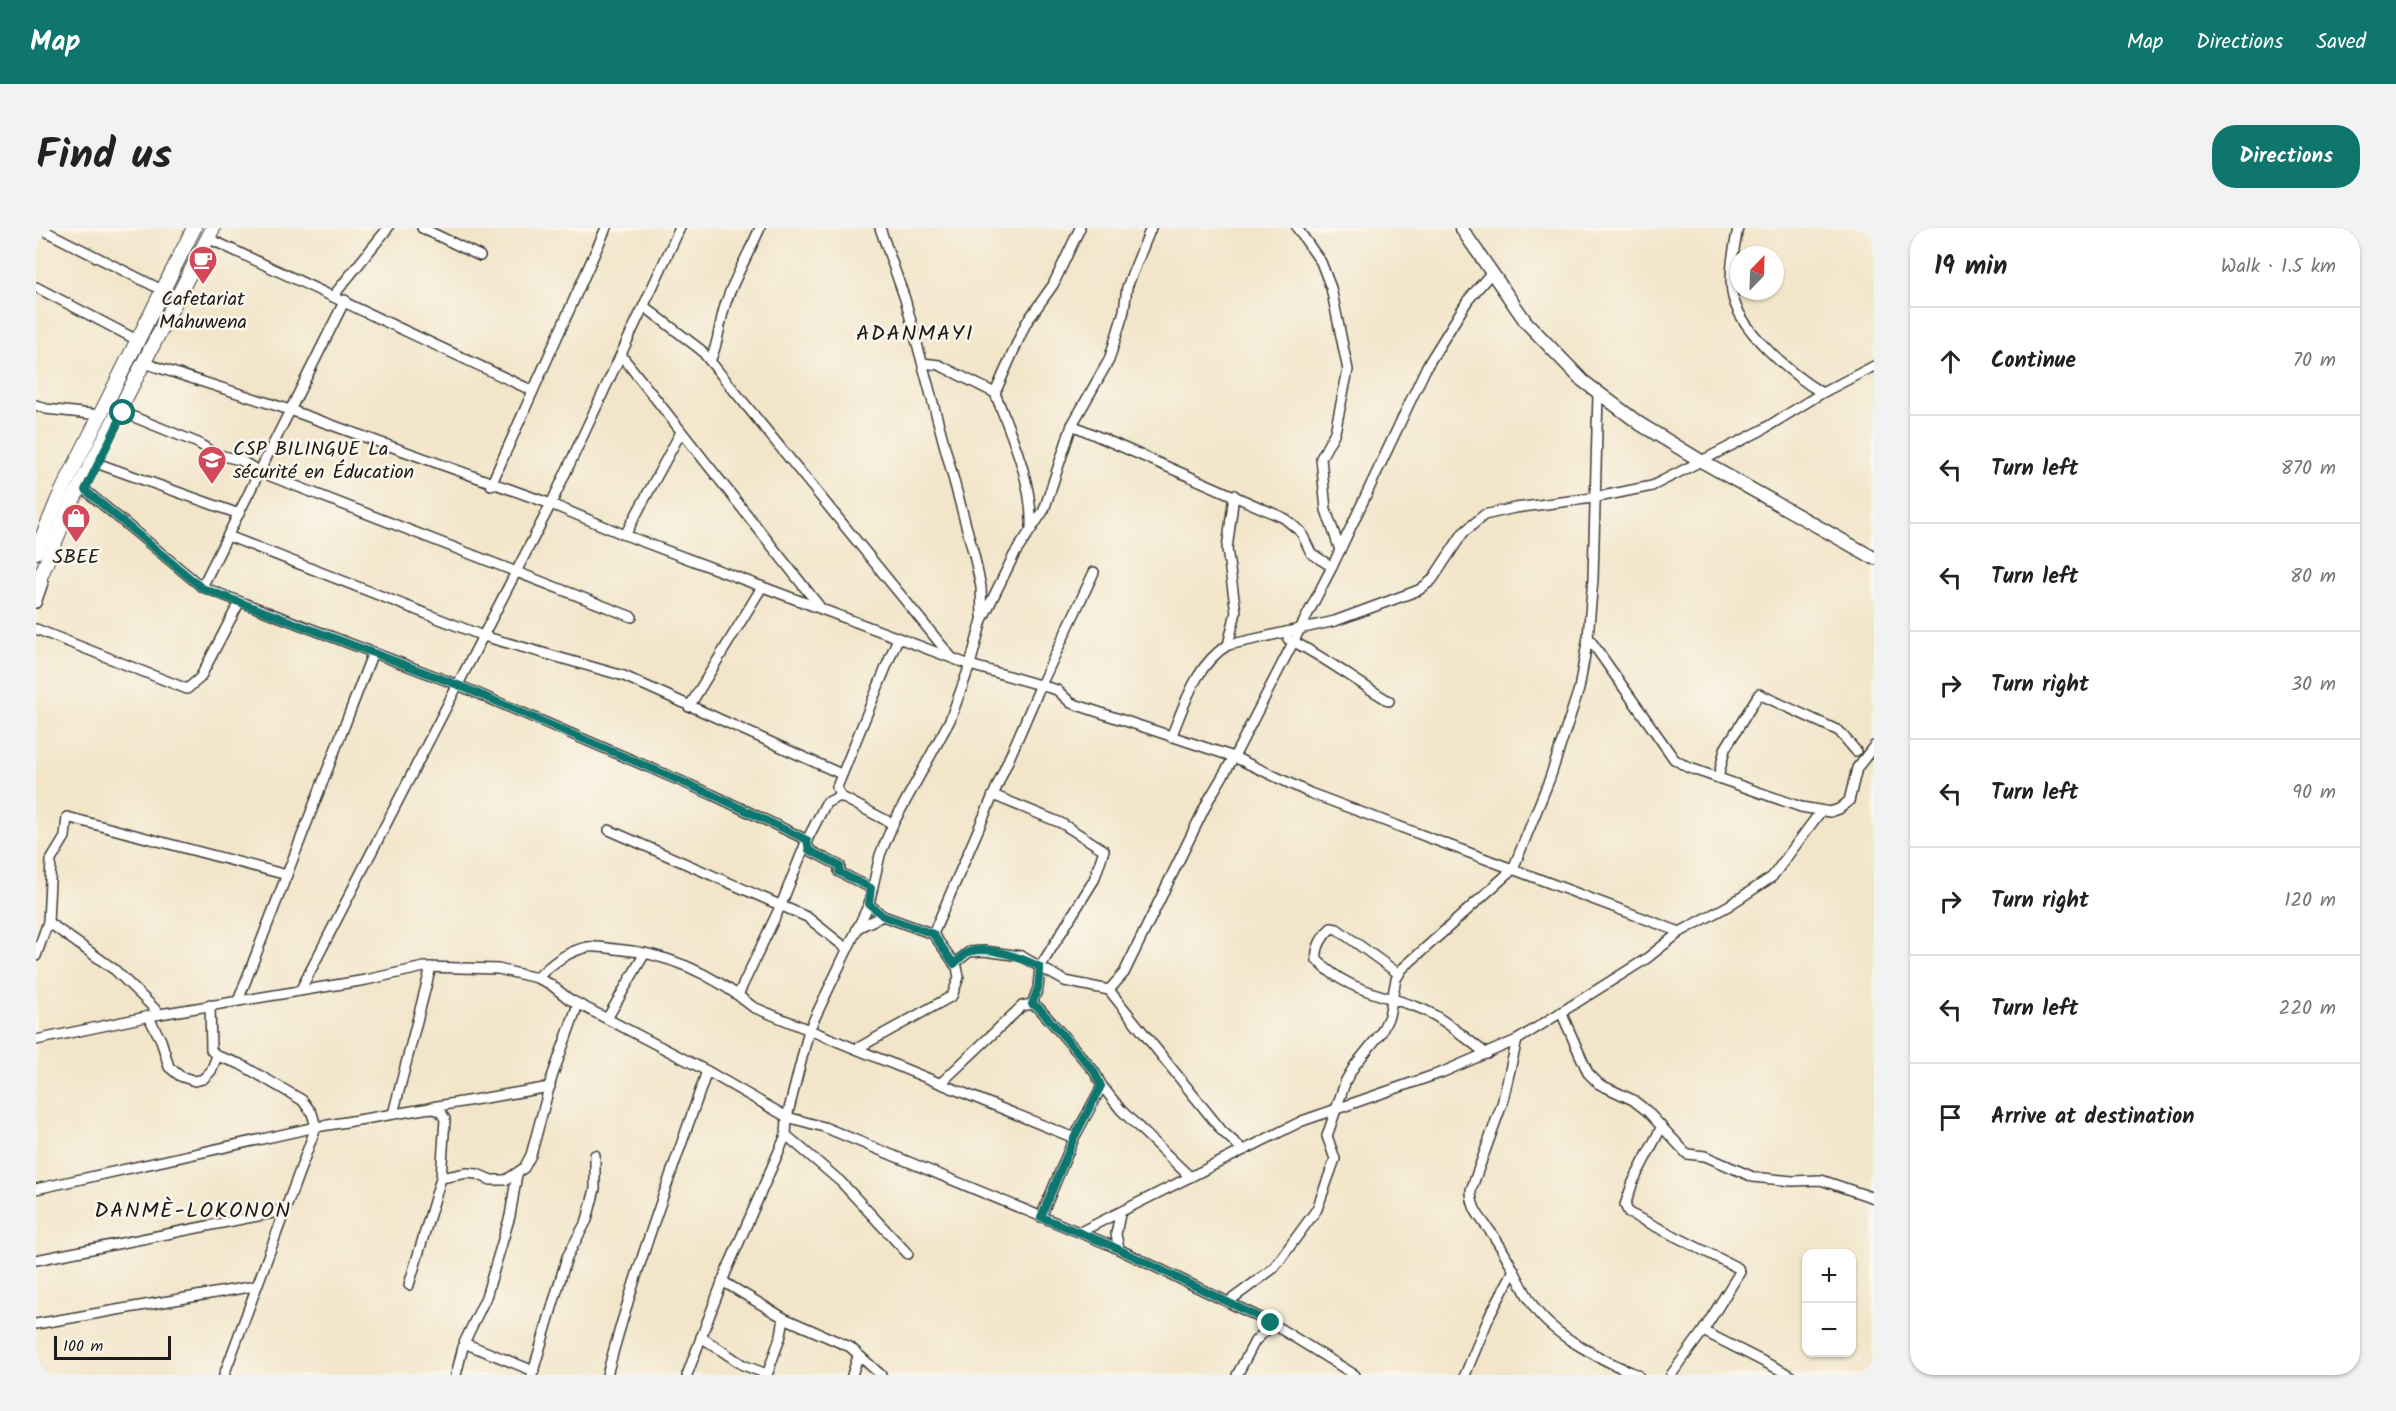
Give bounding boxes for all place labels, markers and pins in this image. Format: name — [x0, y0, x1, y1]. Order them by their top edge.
cafe icon: Cafetariat Mahuwena — [187, 244, 219, 286]
place label: Cafetariat Mahuwena — [159, 284, 247, 339]
place label: CSP BILINGUE La sécurité en Éducation — [233, 434, 414, 489]
school or university icon: CSP BILINGUE La sécurité en Éducation — [196, 444, 228, 486]
shop icon: SBEE — [60, 502, 92, 544]
place label: SBEE — [53, 542, 101, 574]

